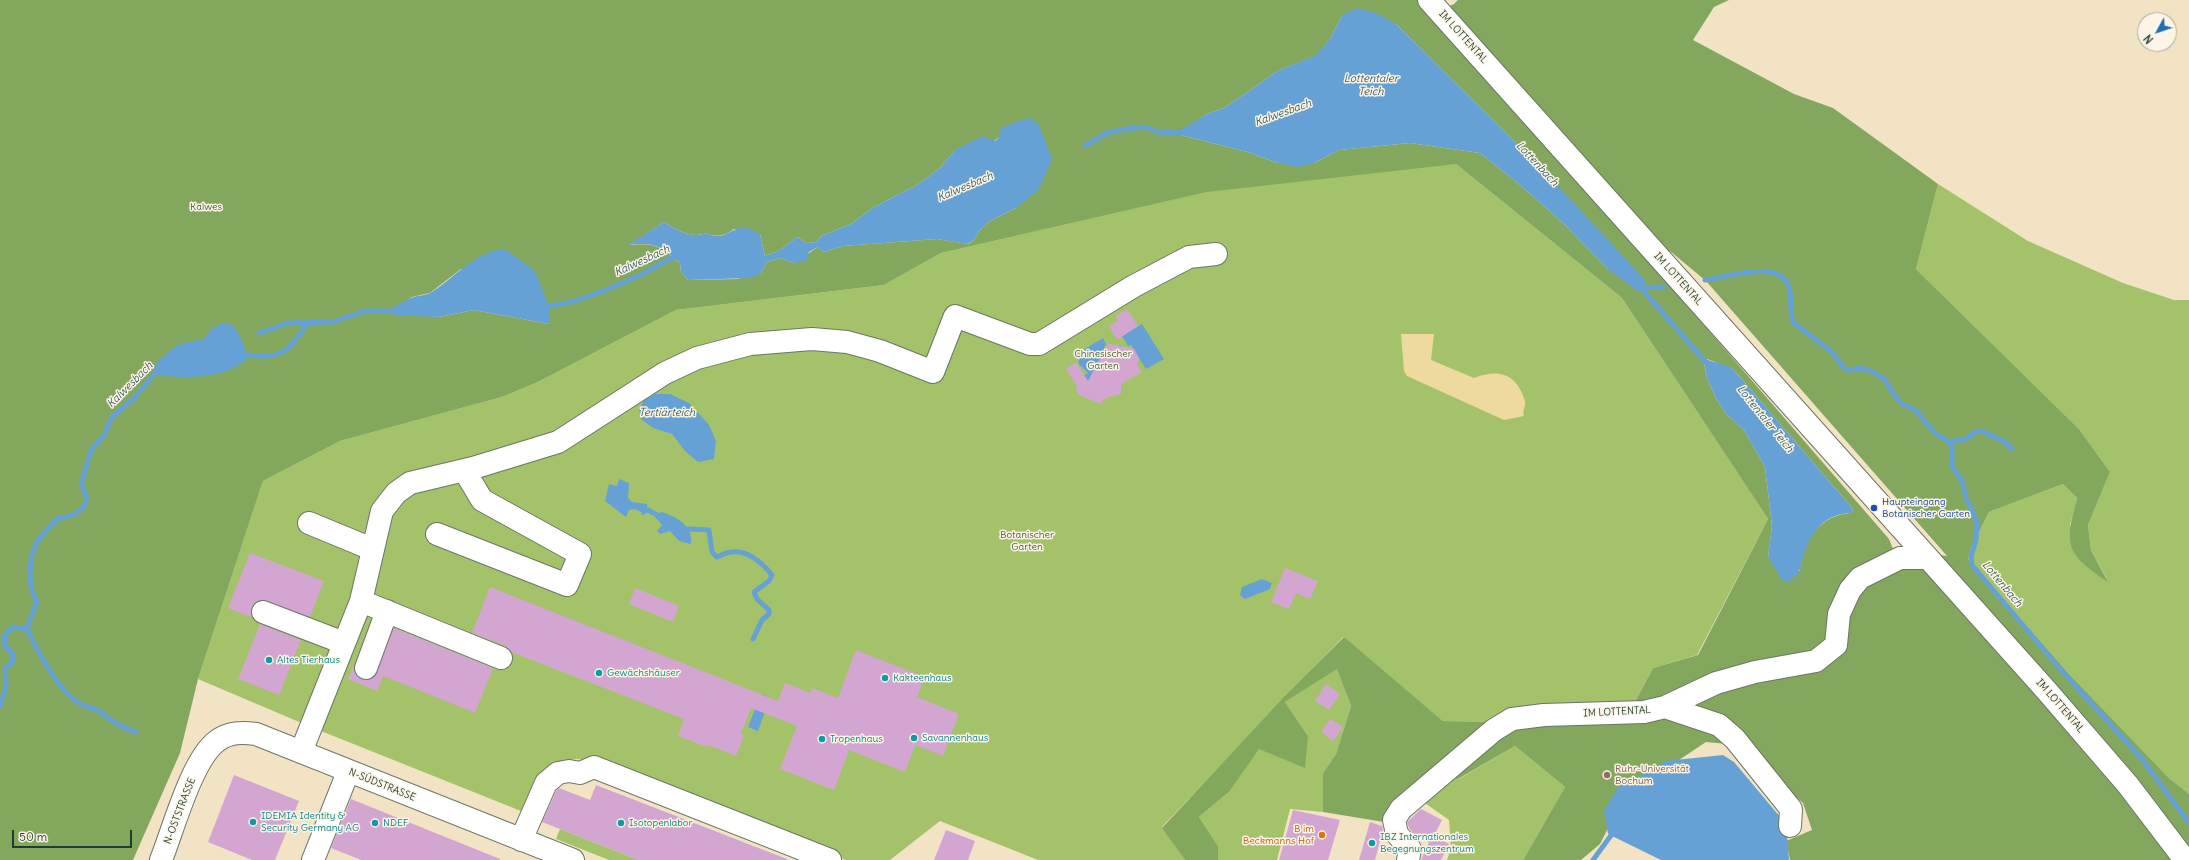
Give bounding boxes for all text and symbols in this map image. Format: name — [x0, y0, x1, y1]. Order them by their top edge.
street label: IM LOTTENTAL — [1436, 8, 1490, 66]
north arrow — [2137, 12, 2177, 52]
text: N — [2141, 32, 2156, 46]
water label: Lottentaler Teich — [1344, 72, 1398, 98]
water label: Kalwesbach — [1253, 97, 1313, 129]
water label: Lottenbach — [1513, 139, 1561, 189]
water label: Kalwesbach — [935, 169, 995, 205]
park label: Kalwes — [190, 201, 222, 213]
water label: Kalwesbach — [612, 242, 672, 280]
street label: IM LOTTENTAL — [1651, 250, 1705, 308]
park label: Chinesischer Garten — [1074, 348, 1132, 372]
water label: Kalwesbach — [104, 359, 156, 411]
water label: Lottentaler Teich — [1734, 383, 1796, 455]
water label: Tertiärteich — [639, 406, 695, 420]
place label: Haupteingang Botanischer Garten — [1882, 496, 1970, 520]
marker: Haupteingang Botanischer Garten — [1869, 503, 1879, 513]
park label: Botanischer Garten — [1000, 529, 1054, 552]
water label: Lottenbach — [1979, 558, 2025, 610]
place label: Altes Tierhaus — [277, 654, 340, 666]
marker: Altes Tierhaus — [264, 655, 274, 665]
place label: Gewächshäuser — [607, 667, 680, 679]
marker: Gewächshäuser — [594, 668, 604, 678]
place label: Kakteenhaus — [893, 672, 952, 684]
marker: Kakteenhaus — [880, 673, 890, 683]
street label: IM LOTTENTAL — [2033, 677, 2087, 735]
street label: IM LOTTENTAL — [1583, 704, 1651, 720]
place label: Savannenhaus — [922, 732, 988, 744]
place label: Tropenhaus — [830, 733, 883, 745]
marker: Savannenhaus — [909, 733, 919, 743]
marker: Tropenhaus — [817, 734, 827, 744]
place label: Ruhr-Universität Bochum — [1615, 763, 1689, 786]
street label: N-SÜDSTRASSE — [347, 766, 417, 804]
marker: Ruhr-Universität Bochum — [1602, 770, 1612, 780]
street label: N-OSTSTRASSE — [162, 776, 198, 846]
place label: IDEMIA Identity & Security Germany AG — [261, 810, 359, 834]
marker: IDEMIA Identity & Security Germany AG — [248, 817, 258, 827]
place label: NDEF — [383, 817, 408, 829]
place label: Isotopenlabor — [629, 817, 692, 829]
marker: NDEF — [370, 818, 380, 828]
marker: Isotopenlabor — [616, 818, 626, 828]
scale bar — [14, 822, 134, 848]
place label: B im Beckmanns Hof — [1243, 823, 1314, 846]
text: 50 m — [19, 829, 47, 844]
marker: B im Beckmanns Hof — [1317, 830, 1327, 840]
place label: IBZ Internationales Begegnungszentrum — [1380, 831, 1474, 854]
marker: IBZ Internationales Begegnungszentrum — [1367, 838, 1377, 848]

